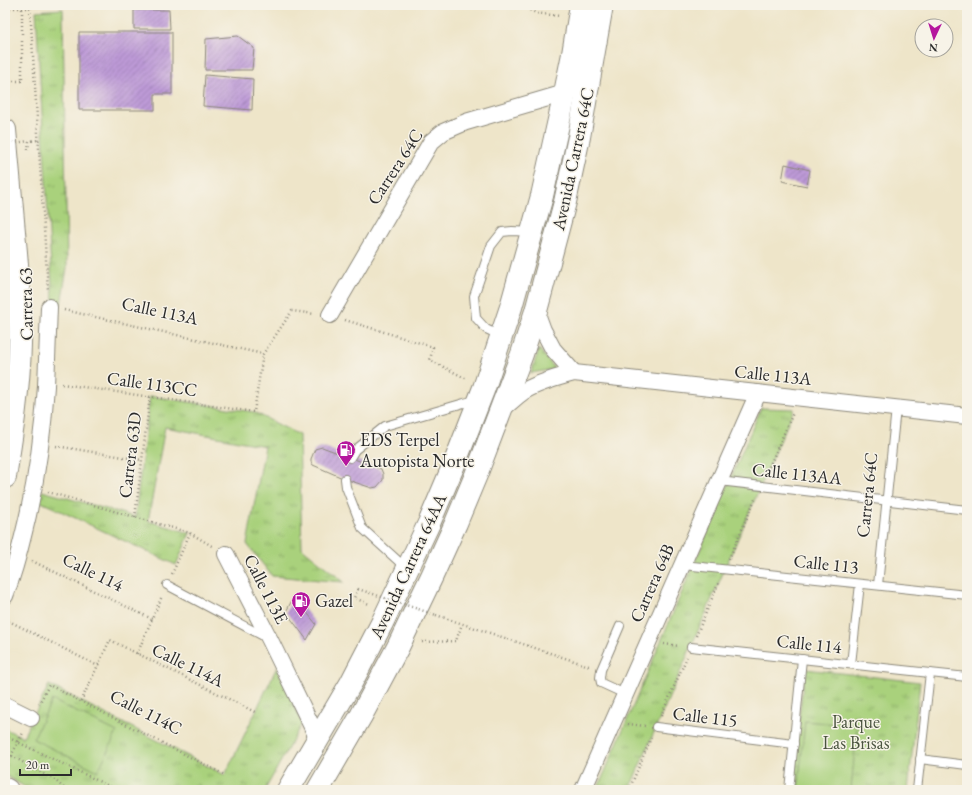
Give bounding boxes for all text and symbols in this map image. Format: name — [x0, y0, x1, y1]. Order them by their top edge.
north arrow — [914, 18, 954, 58]
text: N — [928, 41, 938, 55]
street label: Avenida Carrera 64C — [546, 85, 599, 233]
street label: Carrera 64C — [362, 124, 428, 209]
street label: Carrera 63 — [13, 267, 38, 341]
street label: Calle 113A — [120, 291, 201, 330]
street label: Calle 113A — [733, 359, 813, 390]
street label: Calle 113CC — [106, 366, 199, 401]
street label: Carrera 63D — [113, 411, 146, 499]
place label: EDS Terpel Autopista Norte — [359, 428, 474, 472]
fuel station icon: EDS Terpel Autopista Norte — [335, 439, 357, 467]
street label: Carrera 64C — [851, 451, 882, 539]
street label: Calle 113AA — [751, 457, 844, 490]
street label: Avenida Carrera 64AA — [363, 489, 451, 643]
street label: Carrera 64B — [624, 540, 679, 626]
street label: Calle 114 — [59, 547, 128, 596]
street label: Calle 113 — [792, 549, 860, 578]
street label: Calle 113E — [239, 550, 294, 628]
place label: Gazel — [315, 589, 353, 612]
fuel station icon: Gazel — [290, 590, 312, 618]
street label: Calle 114 — [775, 629, 843, 658]
street label: Calle 114A — [148, 637, 229, 692]
street label: Calle 114C — [106, 684, 186, 739]
street label: Calle 115 — [671, 701, 739, 732]
park label: Parque Las Brisas — [823, 710, 890, 754]
scale bar — [20, 751, 71, 777]
text: 20 m — [26, 757, 50, 773]

